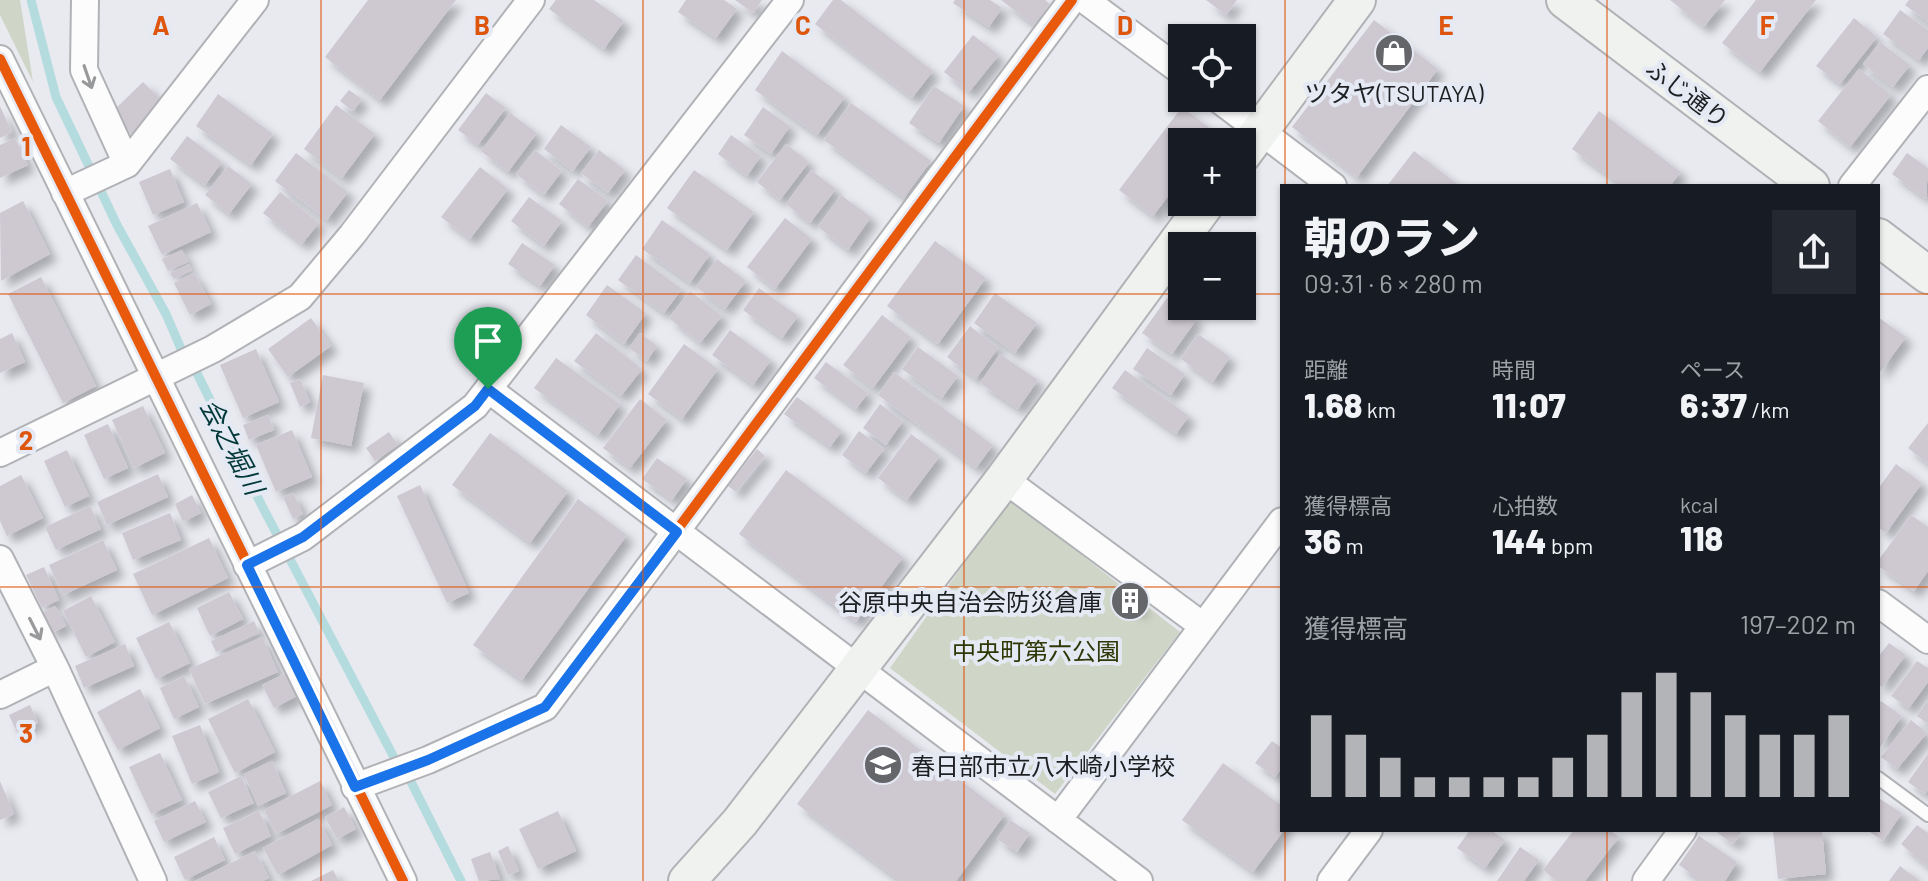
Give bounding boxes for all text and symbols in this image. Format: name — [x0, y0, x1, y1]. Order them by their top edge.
text: A — [152, 9, 170, 40]
text: B — [474, 9, 490, 40]
text: C — [795, 9, 811, 40]
text: D — [1117, 9, 1133, 40]
text: E — [1438, 9, 1454, 40]
text: F — [1760, 9, 1775, 40]
map controls — [1168, 24, 1256, 320]
button: locate — [1168, 24, 1256, 112]
shop icon: ツタヤ(TSUTAYA) — [1373, 32, 1415, 74]
street label: ふじ通り — [1641, 53, 1735, 133]
one-way arrow — [82, 64, 97, 89]
place label: ツタヤ(TSUTAYA) — [1304, 78, 1484, 107]
button: + — [1168, 128, 1256, 216]
text: 1 — [21, 130, 31, 161]
text: 朝のラン — [1304, 210, 1480, 263]
button: share — [1772, 210, 1856, 294]
button: − — [1168, 232, 1256, 320]
text: 09:31 · 6 × 280 m — [1304, 267, 1483, 298]
pin — [454, 307, 522, 389]
icon: arrive — [466, 319, 510, 363]
text: 距離 — [1304, 356, 1348, 382]
text: 時間 — [1492, 356, 1536, 382]
text: ペース — [1680, 356, 1745, 382]
text: 1.68 — [1304, 384, 1362, 425]
text: 11:07 — [1492, 384, 1566, 425]
text: 6:37 — [1680, 384, 1747, 425]
water label: 会之堀川 — [195, 393, 273, 502]
text: km — [1362, 396, 1396, 422]
text: /km — [1747, 396, 1789, 422]
text: 2 — [19, 424, 33, 455]
text: kcal — [1680, 491, 1718, 517]
text: 獲得標高 — [1304, 492, 1392, 518]
text: 心拍数 — [1492, 492, 1558, 518]
text: 118 — [1680, 517, 1723, 558]
text: 36 — [1304, 520, 1341, 561]
text: 144 — [1492, 520, 1547, 561]
text: m — [1341, 532, 1364, 558]
text: bpm — [1547, 532, 1593, 558]
building icon: 谷原中央自治会防災倉庫 — [1109, 580, 1151, 622]
place label: 谷原中央自治会防災倉庫 — [838, 587, 1102, 616]
text: 197–202 m — [1740, 608, 1856, 639]
text: 獲得標高 — [1304, 612, 1408, 643]
one-way arrow — [28, 616, 43, 640]
park label: 中央町第六公園 — [952, 636, 1120, 665]
text: 3 — [19, 717, 33, 748]
school or university icon: 春日部市立八木崎小学校 — [862, 744, 904, 786]
place label: 春日部市立八木崎小学校 — [911, 751, 1175, 780]

